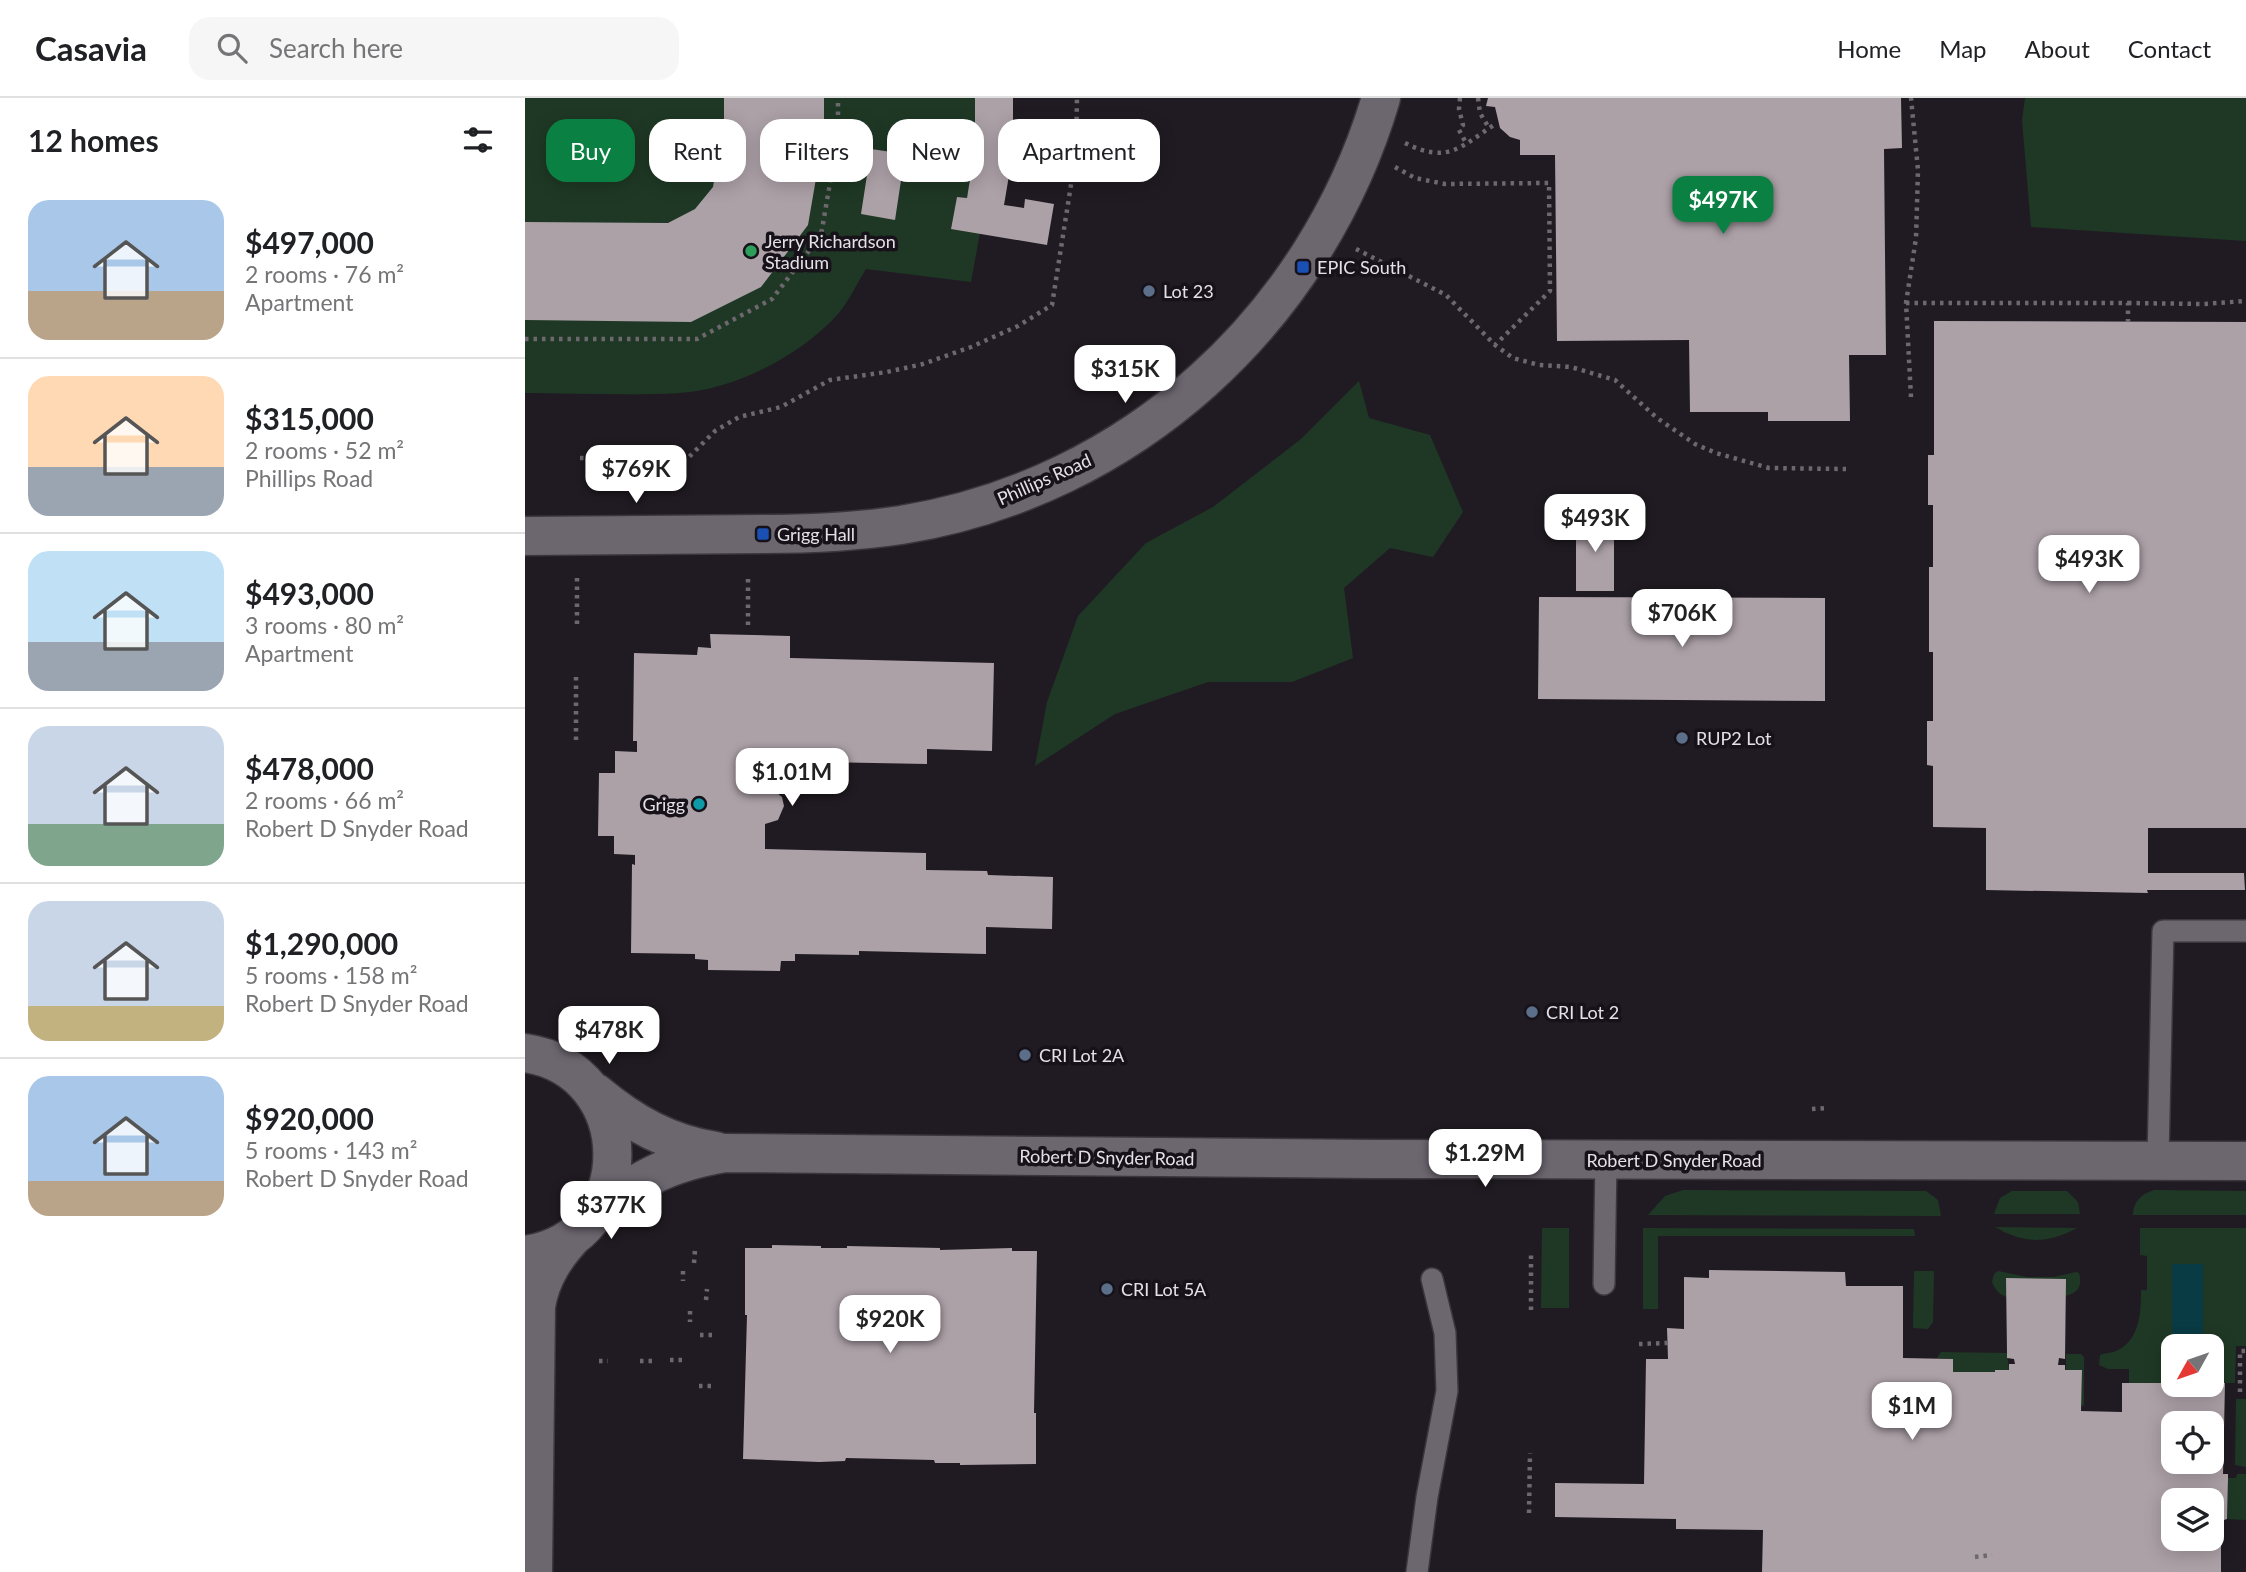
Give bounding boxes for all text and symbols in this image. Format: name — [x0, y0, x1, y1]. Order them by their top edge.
search box — [189, 17, 679, 80]
text: Casavia — [35, 28, 147, 68]
icon: search — [213, 29, 251, 67]
text: Search here — [269, 32, 403, 64]
text: Home — [1837, 34, 1901, 63]
text: Map — [1939, 34, 1987, 63]
text: About — [2025, 34, 2090, 63]
text: Contact — [2128, 34, 2211, 63]
chip: Buy — [546, 119, 635, 182]
chip: Rent — [649, 119, 746, 182]
chip: Filters — [760, 119, 873, 182]
chip: New — [887, 119, 984, 182]
chip: Apartment — [998, 119, 1160, 182]
icon: filters — [459, 121, 497, 159]
text: 12 homes — [28, 122, 159, 158]
pin: $497K — [1674, 176, 1772, 236]
text: $497K — [1688, 185, 1758, 213]
text: $497,000 — [245, 224, 374, 260]
icon: home — [84, 228, 168, 312]
place label: Jerry Richardson Stadium — [765, 230, 896, 273]
marker: Jerry Richardson Stadium — [743, 243, 759, 259]
place label: EPIC South — [1317, 256, 1406, 278]
marker: EPIC South — [1295, 259, 1311, 275]
text: 2 rooms · 76 m² — [245, 260, 404, 288]
place label: Lot 23 — [1163, 280, 1214, 302]
marker: Lot 23 — [1141, 283, 1157, 299]
text: Apartment — [245, 288, 353, 316]
pin: $315K — [1076, 345, 1174, 405]
text: $315K — [1090, 354, 1160, 382]
text: $315,000 — [245, 400, 374, 436]
icon: home — [84, 404, 168, 488]
text: 2 rooms · 52 m² — [245, 436, 404, 464]
pin: $769K — [587, 446, 685, 505]
street label: Phillips Road — [994, 449, 1094, 509]
text: $769K — [601, 454, 671, 482]
text: Phillips Road — [245, 464, 373, 492]
pin: $493K — [1546, 494, 1644, 554]
text: $493K — [1560, 503, 1630, 531]
place label: Grigg Hall — [777, 523, 855, 545]
marker: Grigg Hall — [755, 526, 771, 542]
pin: $493K — [2040, 536, 2138, 595]
text: $493K — [2054, 544, 2124, 572]
text: $493,000 — [245, 575, 374, 611]
icon: home — [84, 579, 168, 663]
pin: $706K — [1633, 589, 1731, 649]
text: $706K — [1647, 598, 1717, 626]
text: 3 rooms · 80 m² — [245, 611, 404, 639]
text: Apartment — [245, 639, 353, 667]
place label: RUP2 Lot — [1696, 727, 1772, 749]
marker: RUP2 Lot — [1674, 730, 1690, 746]
pin: $1.01M — [735, 748, 849, 808]
text: $478,000 — [245, 750, 374, 786]
icon: home — [84, 754, 168, 838]
text: $1.01M — [752, 757, 832, 785]
text: 2 rooms · 66 m² — [245, 786, 404, 814]
place label: Grigg — [642, 793, 685, 815]
marker: Grigg — [691, 796, 707, 812]
text: Robert D Snyder Road — [245, 814, 469, 842]
text: $1,290,000 — [245, 925, 398, 961]
icon: home — [84, 929, 168, 1013]
text: 5 rooms · 158 m² — [245, 961, 417, 989]
text: Robert D Snyder Road — [245, 989, 469, 1017]
place label: CRI Lot 2 — [1546, 1001, 1619, 1023]
marker: CRI Lot 2 — [1524, 1004, 1540, 1020]
pin: $478K — [560, 1006, 658, 1066]
text: $478K — [574, 1015, 644, 1043]
place label: CRI Lot 2A — [1039, 1044, 1125, 1066]
marker: CRI Lot 2A — [1017, 1047, 1033, 1063]
text: $920,000 — [245, 1100, 374, 1136]
icon: home — [84, 1104, 168, 1188]
pin: $1.29M — [1428, 1130, 1542, 1189]
text: 5 rooms · 143 m² — [245, 1136, 417, 1164]
text: $1.29M — [1445, 1138, 1525, 1166]
street label: Robert D Snyder Road — [1019, 1144, 1195, 1170]
street label: Robert D Snyder Road — [1586, 1149, 1762, 1171]
text: Robert D Snyder Road — [245, 1164, 469, 1192]
pin: $377K — [562, 1182, 660, 1241]
text: $377K — [576, 1190, 646, 1218]
place label: CRI Lot 5A — [1121, 1278, 1207, 1300]
marker: CRI Lot 5A — [1099, 1281, 1115, 1297]
pin: $920K — [841, 1296, 939, 1355]
text: $920K — [855, 1304, 925, 1332]
north arrow — [2161, 1334, 2224, 1396]
map controls — [2161, 1334, 2224, 1551]
pin: $1M — [1878, 1382, 1946, 1442]
text: $1M — [1888, 1391, 1936, 1419]
button: locate — [2161, 1411, 2224, 1474]
button: layers — [2161, 1488, 2224, 1551]

